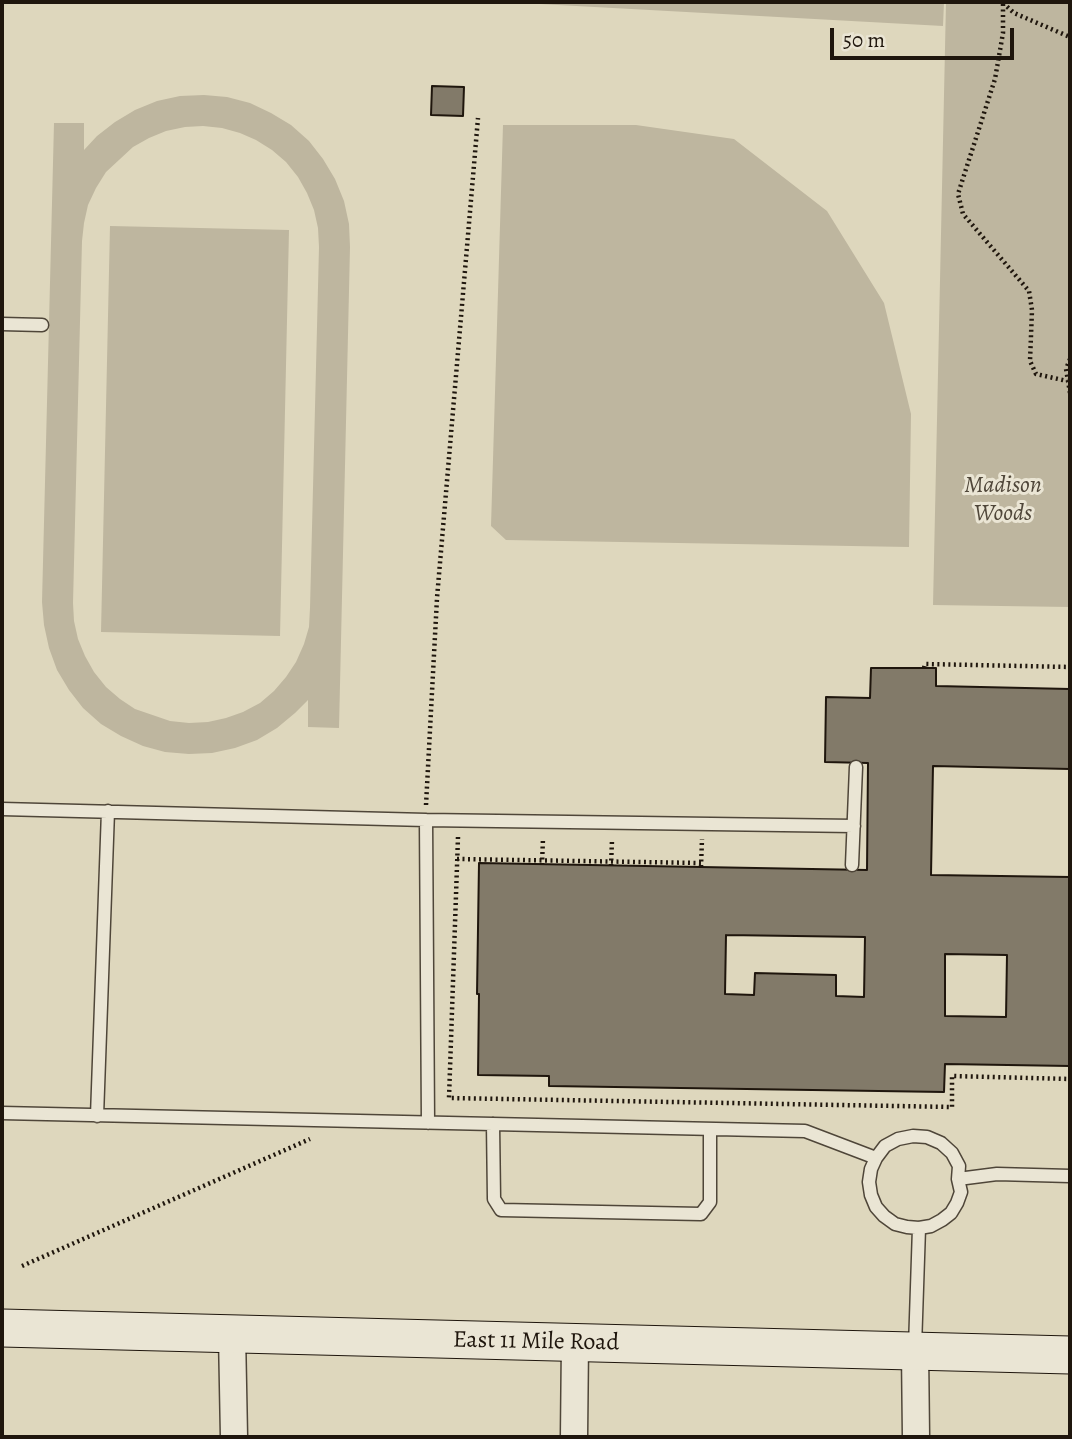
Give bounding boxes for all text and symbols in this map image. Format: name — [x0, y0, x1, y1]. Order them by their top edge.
scale bar — [834, 14, 1018, 58]
text: 50 m — [843, 26, 885, 54]
park label: Madison Woods — [964, 472, 1042, 528]
street label: East 11 Mile Road — [452, 1326, 620, 1358]

